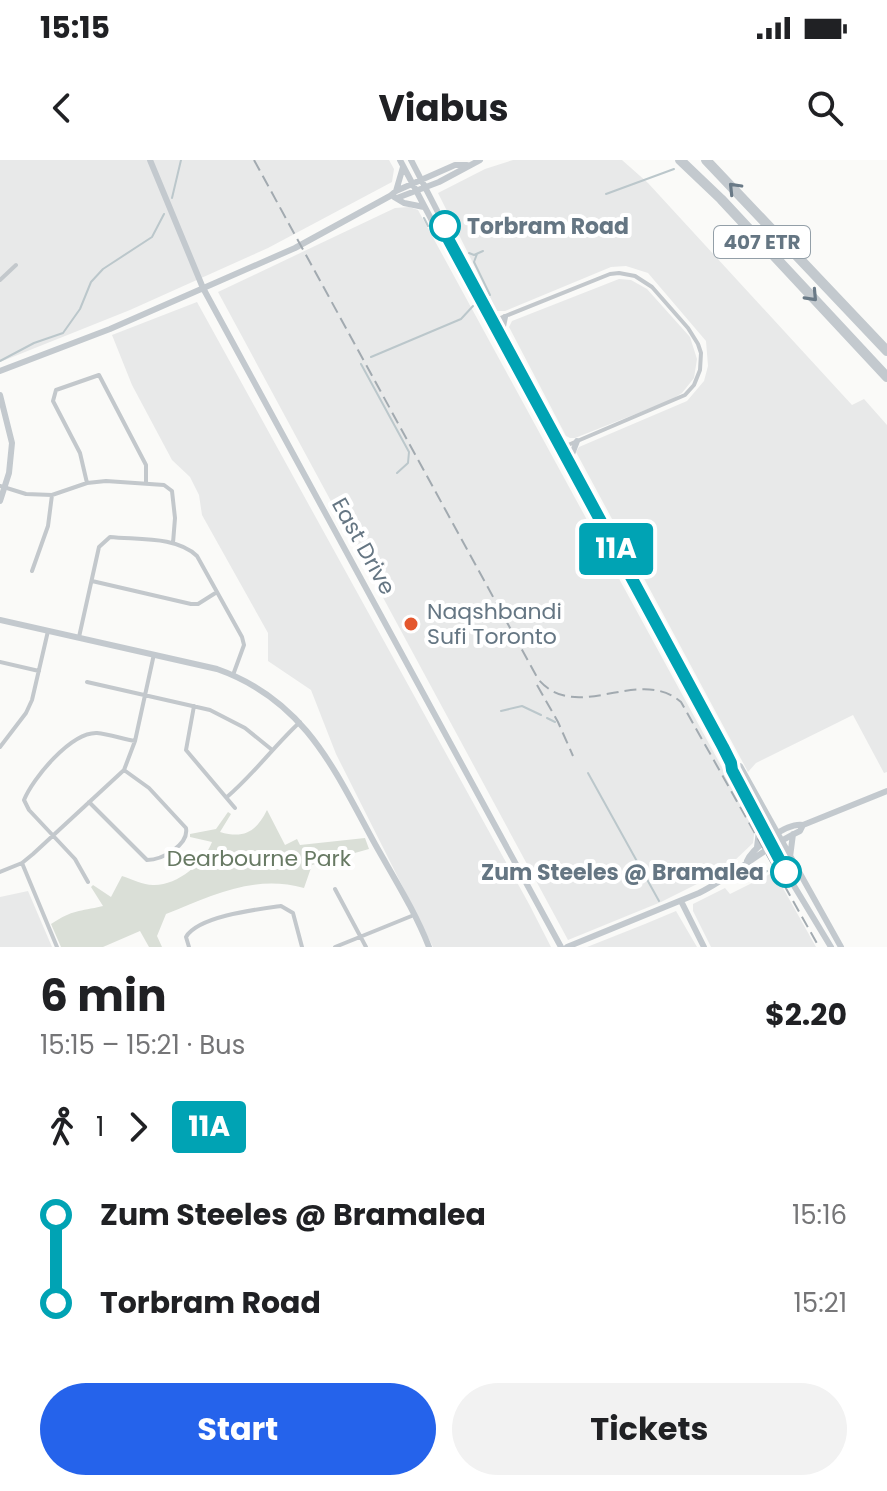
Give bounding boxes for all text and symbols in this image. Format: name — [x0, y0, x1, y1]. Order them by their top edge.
text: 15:15 — [40, 6, 110, 49]
text: Viabus — [378, 83, 509, 134]
icon: back — [40, 86, 84, 130]
icon: search — [803, 86, 847, 130]
one-way arrow — [729, 183, 743, 197]
marker: Torbram Road — [430, 211, 460, 241]
place label: Torbram Road — [467, 211, 629, 242]
road number: 407 ETR — [714, 226, 810, 258]
one-way arrow — [803, 287, 817, 302]
street label: East Drive — [324, 492, 403, 600]
line badge: 11A — [570, 523, 662, 575]
text: 11A — [595, 529, 637, 568]
place label: Naqshbandi Sufi Toronto — [427, 596, 562, 652]
marker: Naqshbandi Sufi Toronto — [402, 615, 420, 633]
park label: Dearbourne Park — [167, 843, 352, 874]
place label: Zum Steeles @ Bramalea — [481, 857, 764, 888]
marker: Zum Steeles @ Bramalea — [771, 857, 801, 887]
text: 6 min — [40, 965, 167, 1026]
text: $2.20 — [765, 993, 847, 1036]
text: 15:15 – 15:21 · Bus — [40, 1027, 245, 1063]
icon: walk — [40, 1105, 84, 1149]
icon: forward — [116, 1105, 160, 1149]
text: 11A — [188, 1107, 230, 1146]
text: 1 — [96, 1109, 104, 1145]
text: Zum Steeles @ Bramalea — [100, 1193, 486, 1236]
text: 15:16 — [792, 1197, 847, 1233]
text: Torbram Road — [100, 1281, 321, 1324]
text: 15:21 — [794, 1285, 847, 1321]
button: Start — [40, 1383, 436, 1475]
button: Tickets — [452, 1383, 847, 1475]

